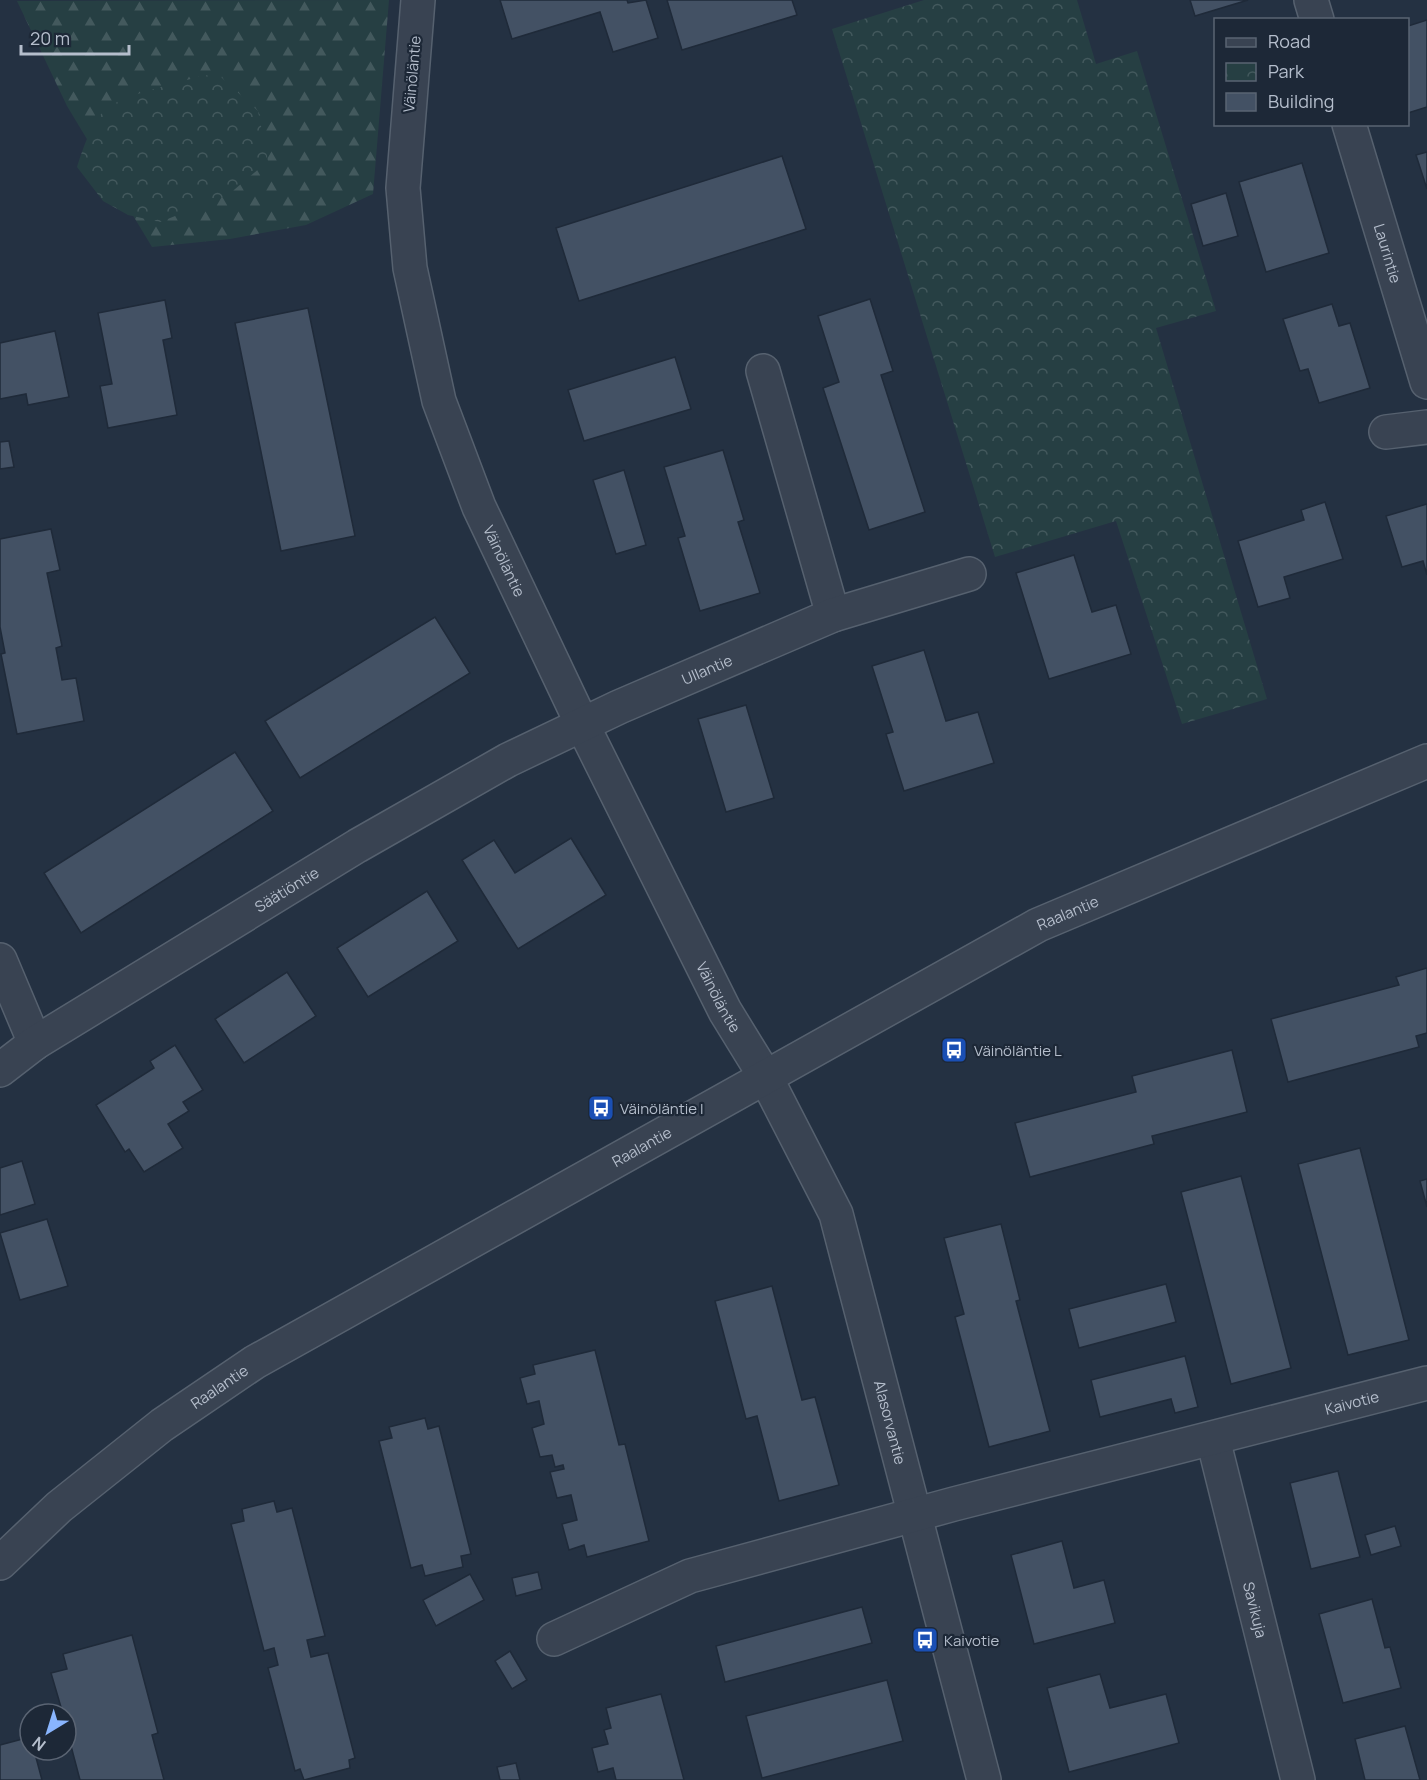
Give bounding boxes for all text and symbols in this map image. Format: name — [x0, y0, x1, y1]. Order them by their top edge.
scale bar — [21, 18, 129, 56]
legend — [1214, 18, 1409, 126]
text: 20 m — [30, 26, 70, 50]
text: Road — [1268, 29, 1311, 53]
street label: Väinöläntie — [398, 35, 426, 113]
text: Park — [1268, 59, 1305, 83]
text: Building — [1268, 89, 1334, 113]
street label: Laurintie — [1369, 221, 1407, 286]
street label: Väinöläntie — [479, 522, 531, 600]
street label: Ullantie — [678, 649, 736, 689]
street label: Säätiöntie — [250, 861, 323, 917]
street label: Raalantie — [1033, 890, 1102, 935]
street label: Väinöläntie — [692, 958, 746, 1037]
bus stop icon: Väinöläntie L — [939, 1035, 969, 1065]
place label: Väinöläntie L — [974, 1040, 1062, 1061]
bus stop icon: Väinöläntie I — [586, 1093, 616, 1123]
place label: Väinöläntie I — [620, 1098, 703, 1119]
street label: Raalantie — [608, 1121, 675, 1171]
street label: Raalantie — [186, 1359, 252, 1413]
street label: Alasorvantie — [869, 1378, 912, 1467]
street label: Kaivotie — [1322, 1385, 1381, 1419]
street label: Savikuja — [1238, 1580, 1273, 1640]
bus stop icon: Kaivotie — [910, 1625, 940, 1655]
place label: Kaivotie — [944, 1630, 999, 1651]
north arrow — [18, 1702, 78, 1762]
text: N — [27, 1732, 50, 1756]

